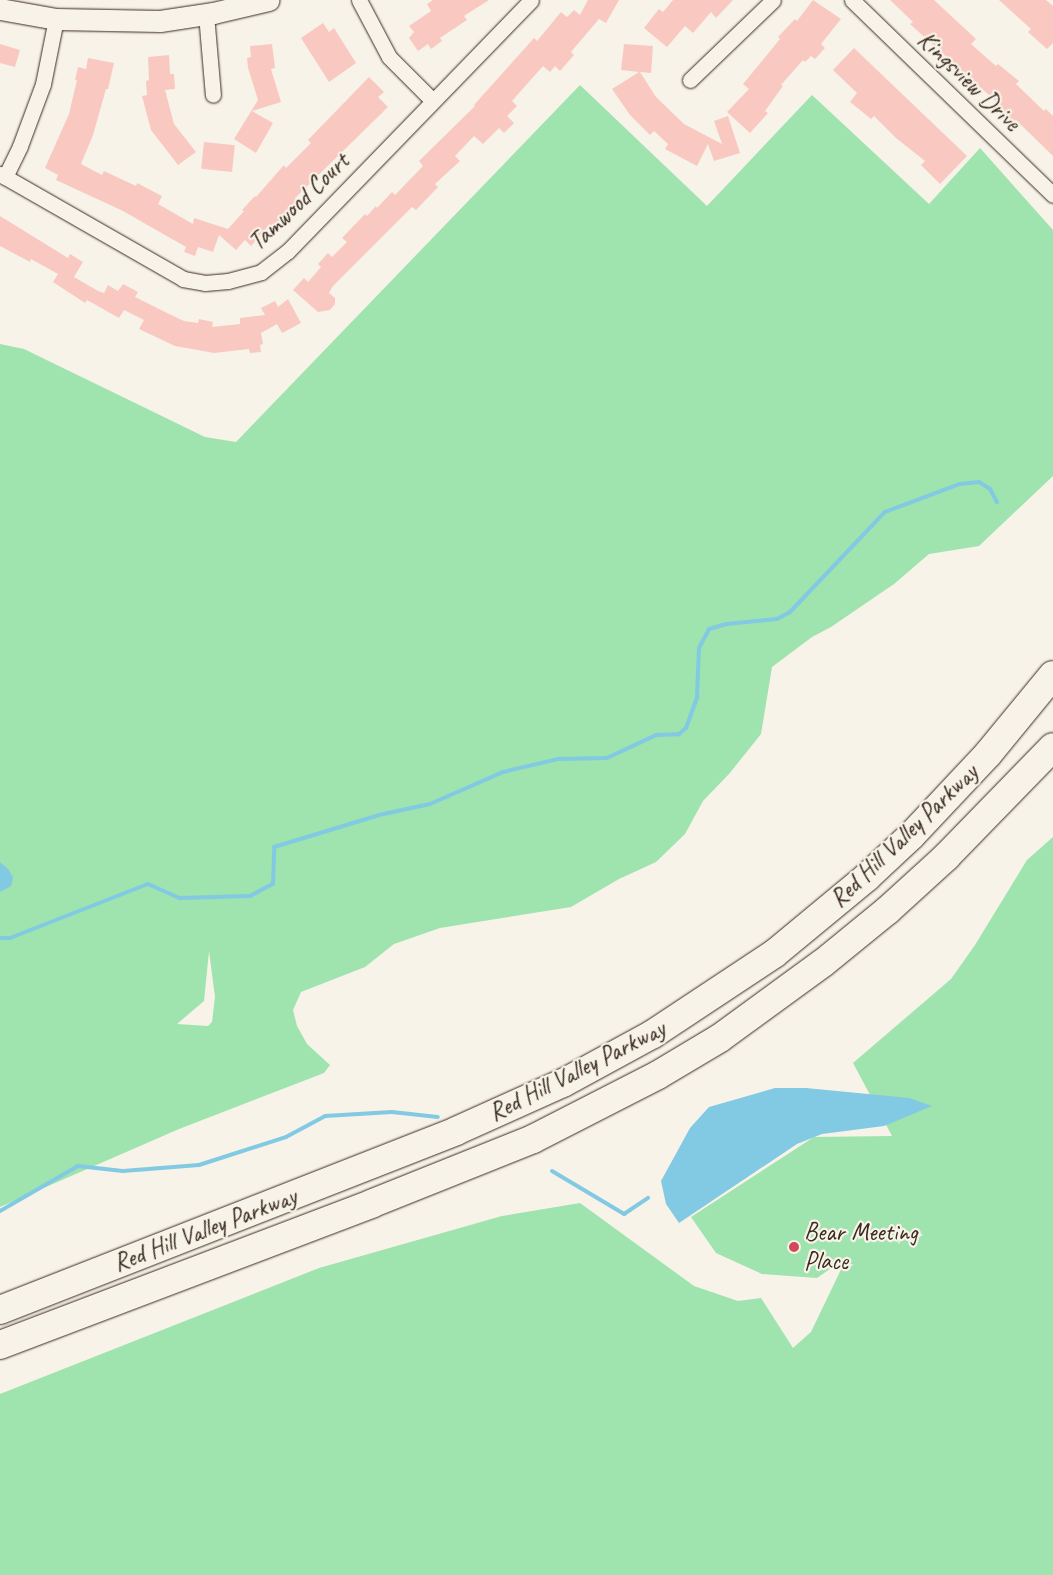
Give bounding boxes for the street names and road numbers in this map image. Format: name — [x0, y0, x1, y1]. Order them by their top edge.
street label: Kingsview Drive — [911, 25, 1027, 137]
street label: Tamwood Court — [243, 147, 355, 257]
street label: Red Hill Valley Parkway — [823, 758, 985, 914]
street label: Red Hill Valley Parkway — [483, 1013, 671, 1129]
street label: Red Hill Valley Parkway — [109, 1181, 301, 1279]

